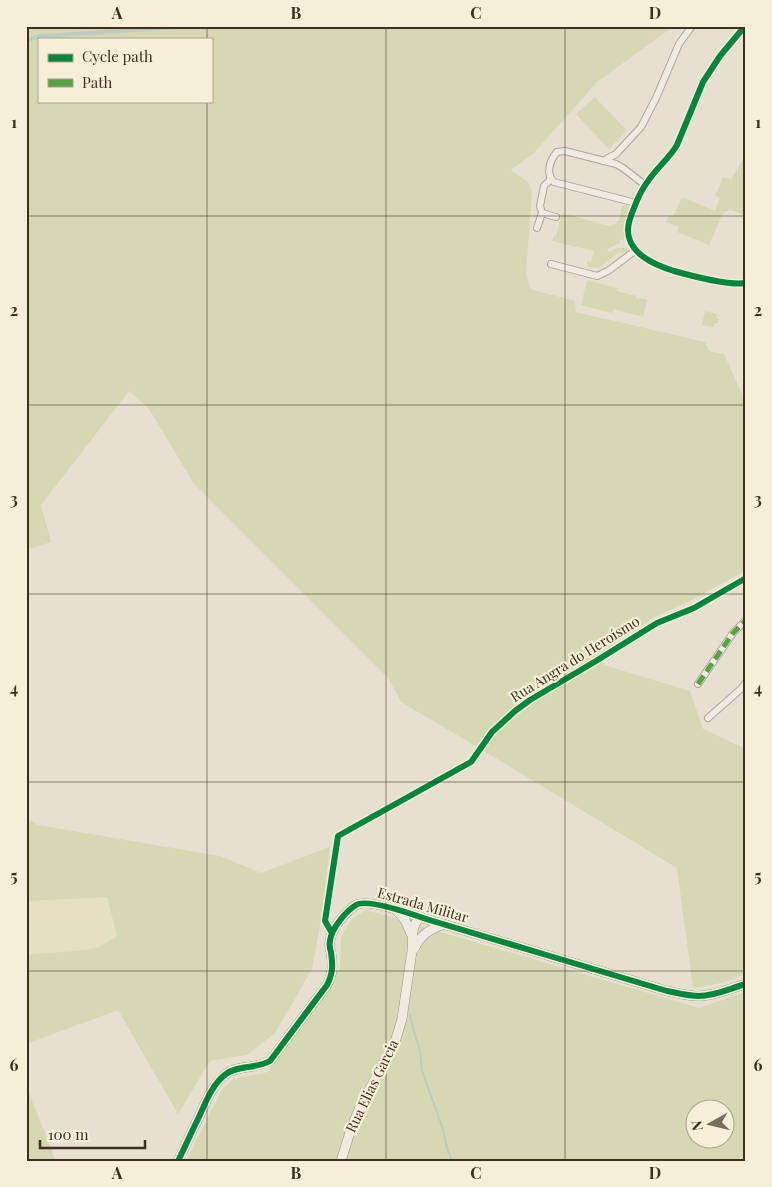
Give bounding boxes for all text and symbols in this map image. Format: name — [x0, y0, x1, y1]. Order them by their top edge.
text: A — [111, 2, 123, 23]
text: B — [291, 2, 302, 23]
text: C — [470, 2, 482, 23]
text: D — [649, 2, 661, 23]
legend — [38, 38, 212, 102]
text: Cycle path — [82, 46, 153, 66]
text: Path — [82, 72, 112, 92]
text: 1 — [11, 111, 17, 132]
text: 1 — [755, 111, 761, 132]
text: 2 — [10, 299, 18, 320]
text: 2 — [754, 299, 762, 320]
text: 3 — [10, 488, 18, 509]
text: 3 — [754, 488, 762, 509]
street label: Rua Angra do Heroísmo — [507, 611, 643, 706]
text: 4 — [10, 677, 18, 698]
text: 4 — [754, 677, 762, 698]
text: 5 — [10, 865, 18, 886]
text: 5 — [754, 865, 762, 886]
street label: Estrada Militar — [375, 882, 472, 927]
street label: Rua Elias Garcia — [341, 1036, 402, 1136]
text: 6 — [10, 1054, 19, 1075]
text: 6 — [754, 1054, 763, 1075]
north arrow — [684, 1100, 734, 1150]
scale bar — [40, 1117, 145, 1149]
text: N — [687, 1120, 707, 1132]
text: 100 m — [48, 1124, 89, 1144]
text: A — [111, 1162, 123, 1183]
text: B — [291, 1162, 302, 1183]
text: C — [470, 1162, 482, 1183]
text: D — [649, 1162, 661, 1183]

